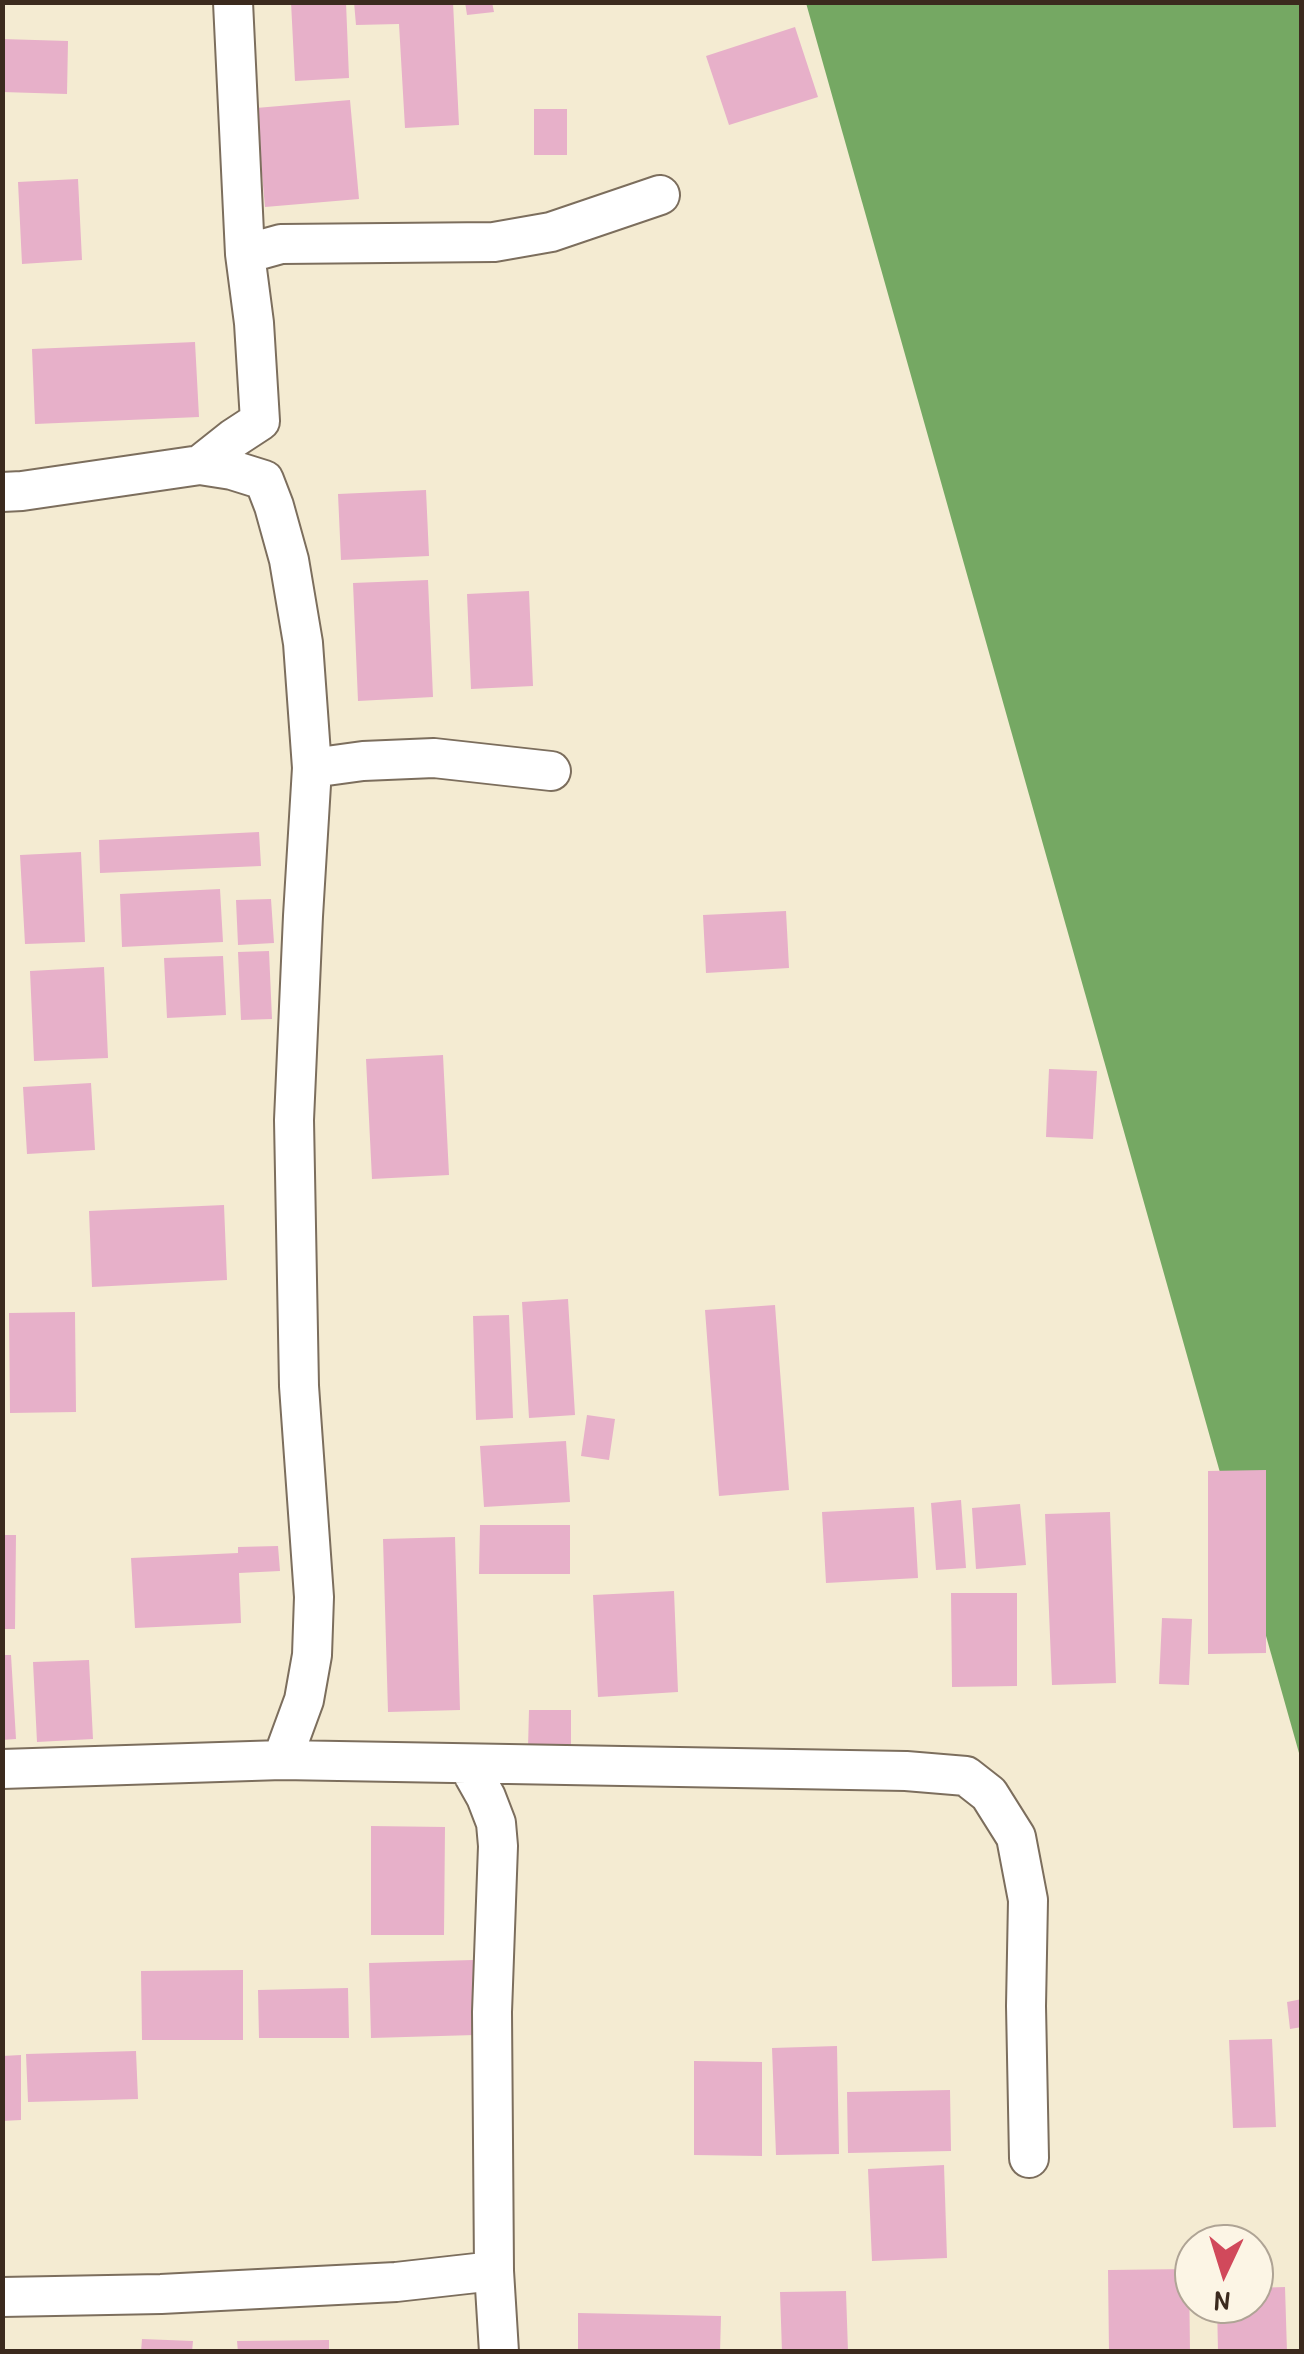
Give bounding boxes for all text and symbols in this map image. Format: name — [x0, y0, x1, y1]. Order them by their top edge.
north arrow — [1174, 2224, 1274, 2324]
text: N — [1213, 2282, 1231, 2321]

